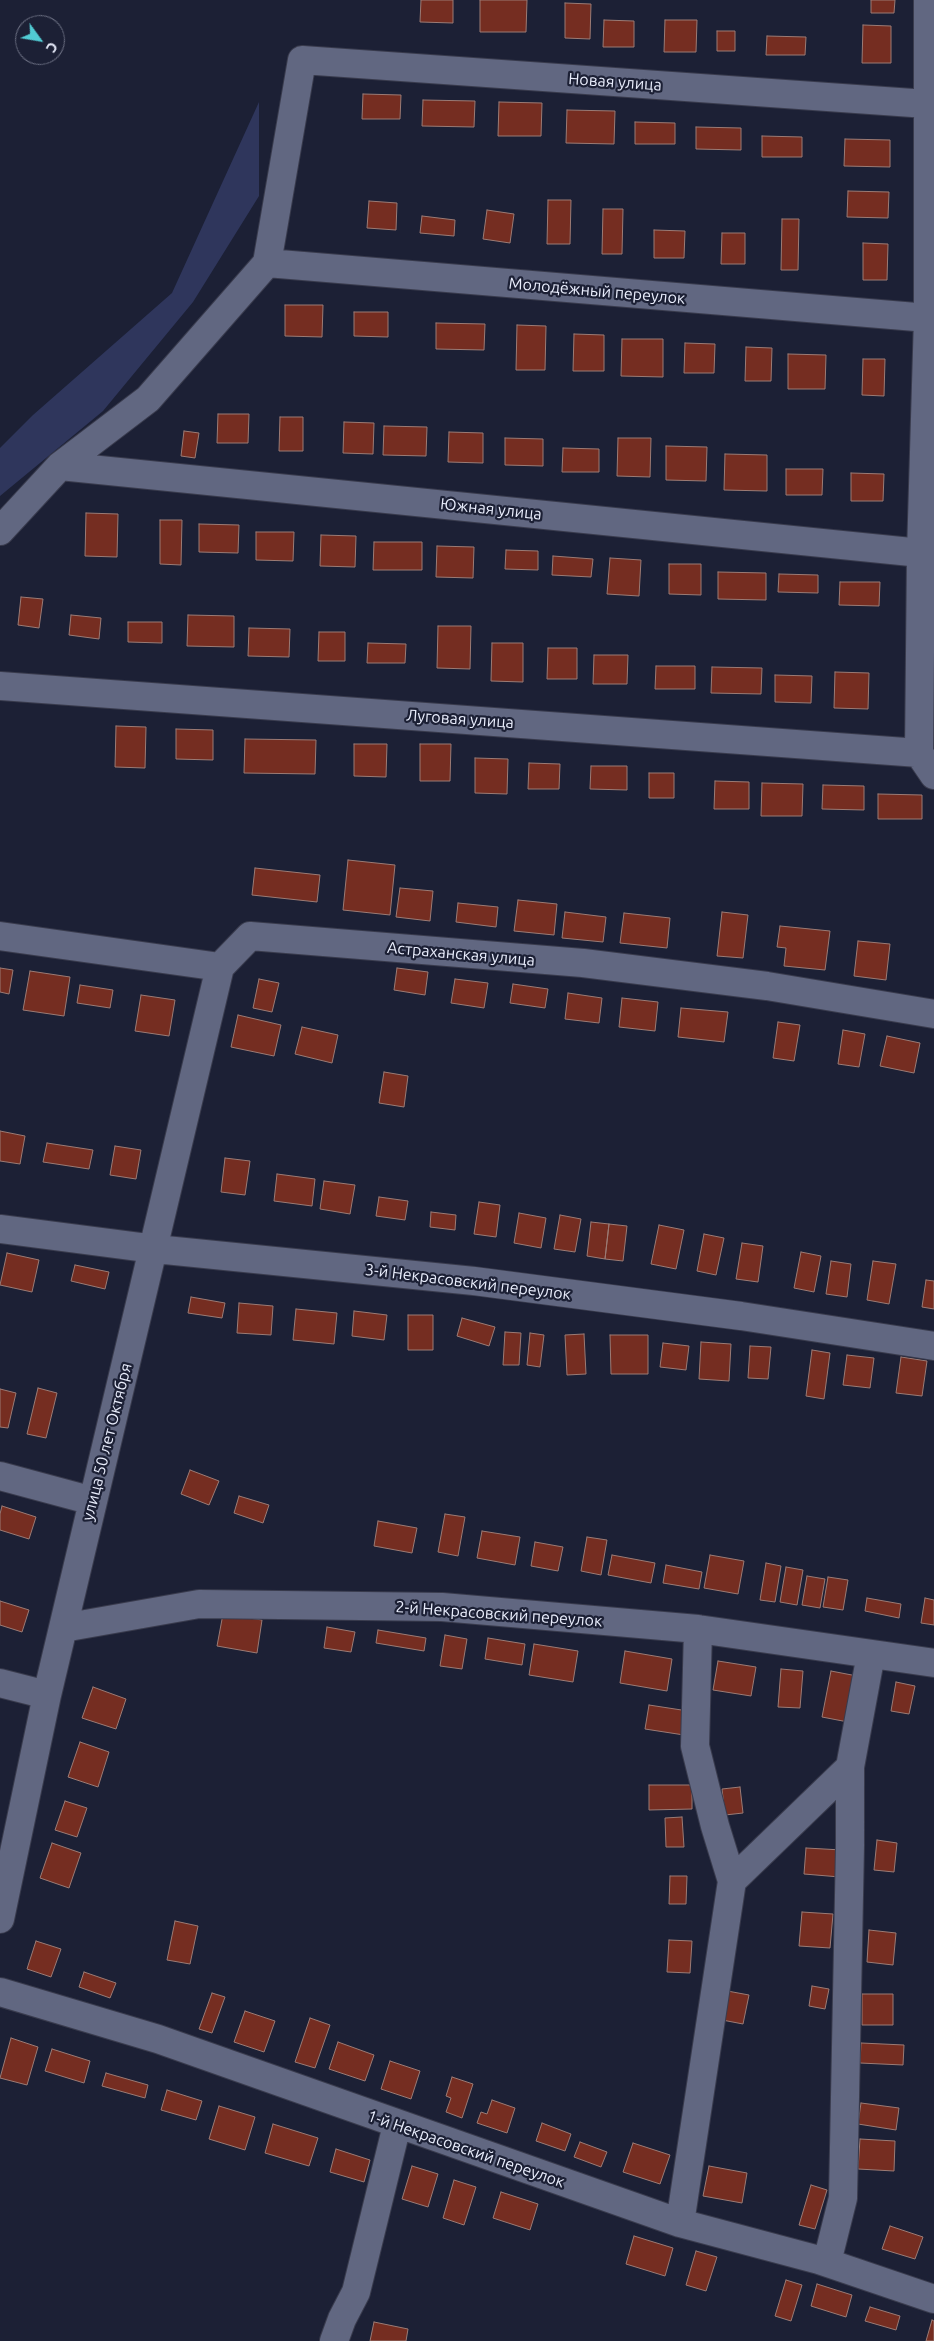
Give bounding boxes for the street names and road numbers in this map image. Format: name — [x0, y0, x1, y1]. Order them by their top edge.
street label: Новая улица — [568, 69, 662, 95]
street label: Молодёжный переулок — [508, 274, 686, 308]
street label: Южная улица — [439, 494, 543, 524]
street label: Луговая улица — [406, 706, 514, 732]
street label: Астраханская улица — [386, 938, 536, 970]
street label: 3-й Некрасовский переулок — [364, 1260, 572, 1304]
street label: улица 50 лет Октября — [78, 1361, 136, 1523]
street label: 2-й Некрасовский переулок — [395, 1597, 603, 1631]
street label: 1-й Некрасовский переулок — [365, 2106, 567, 2192]

